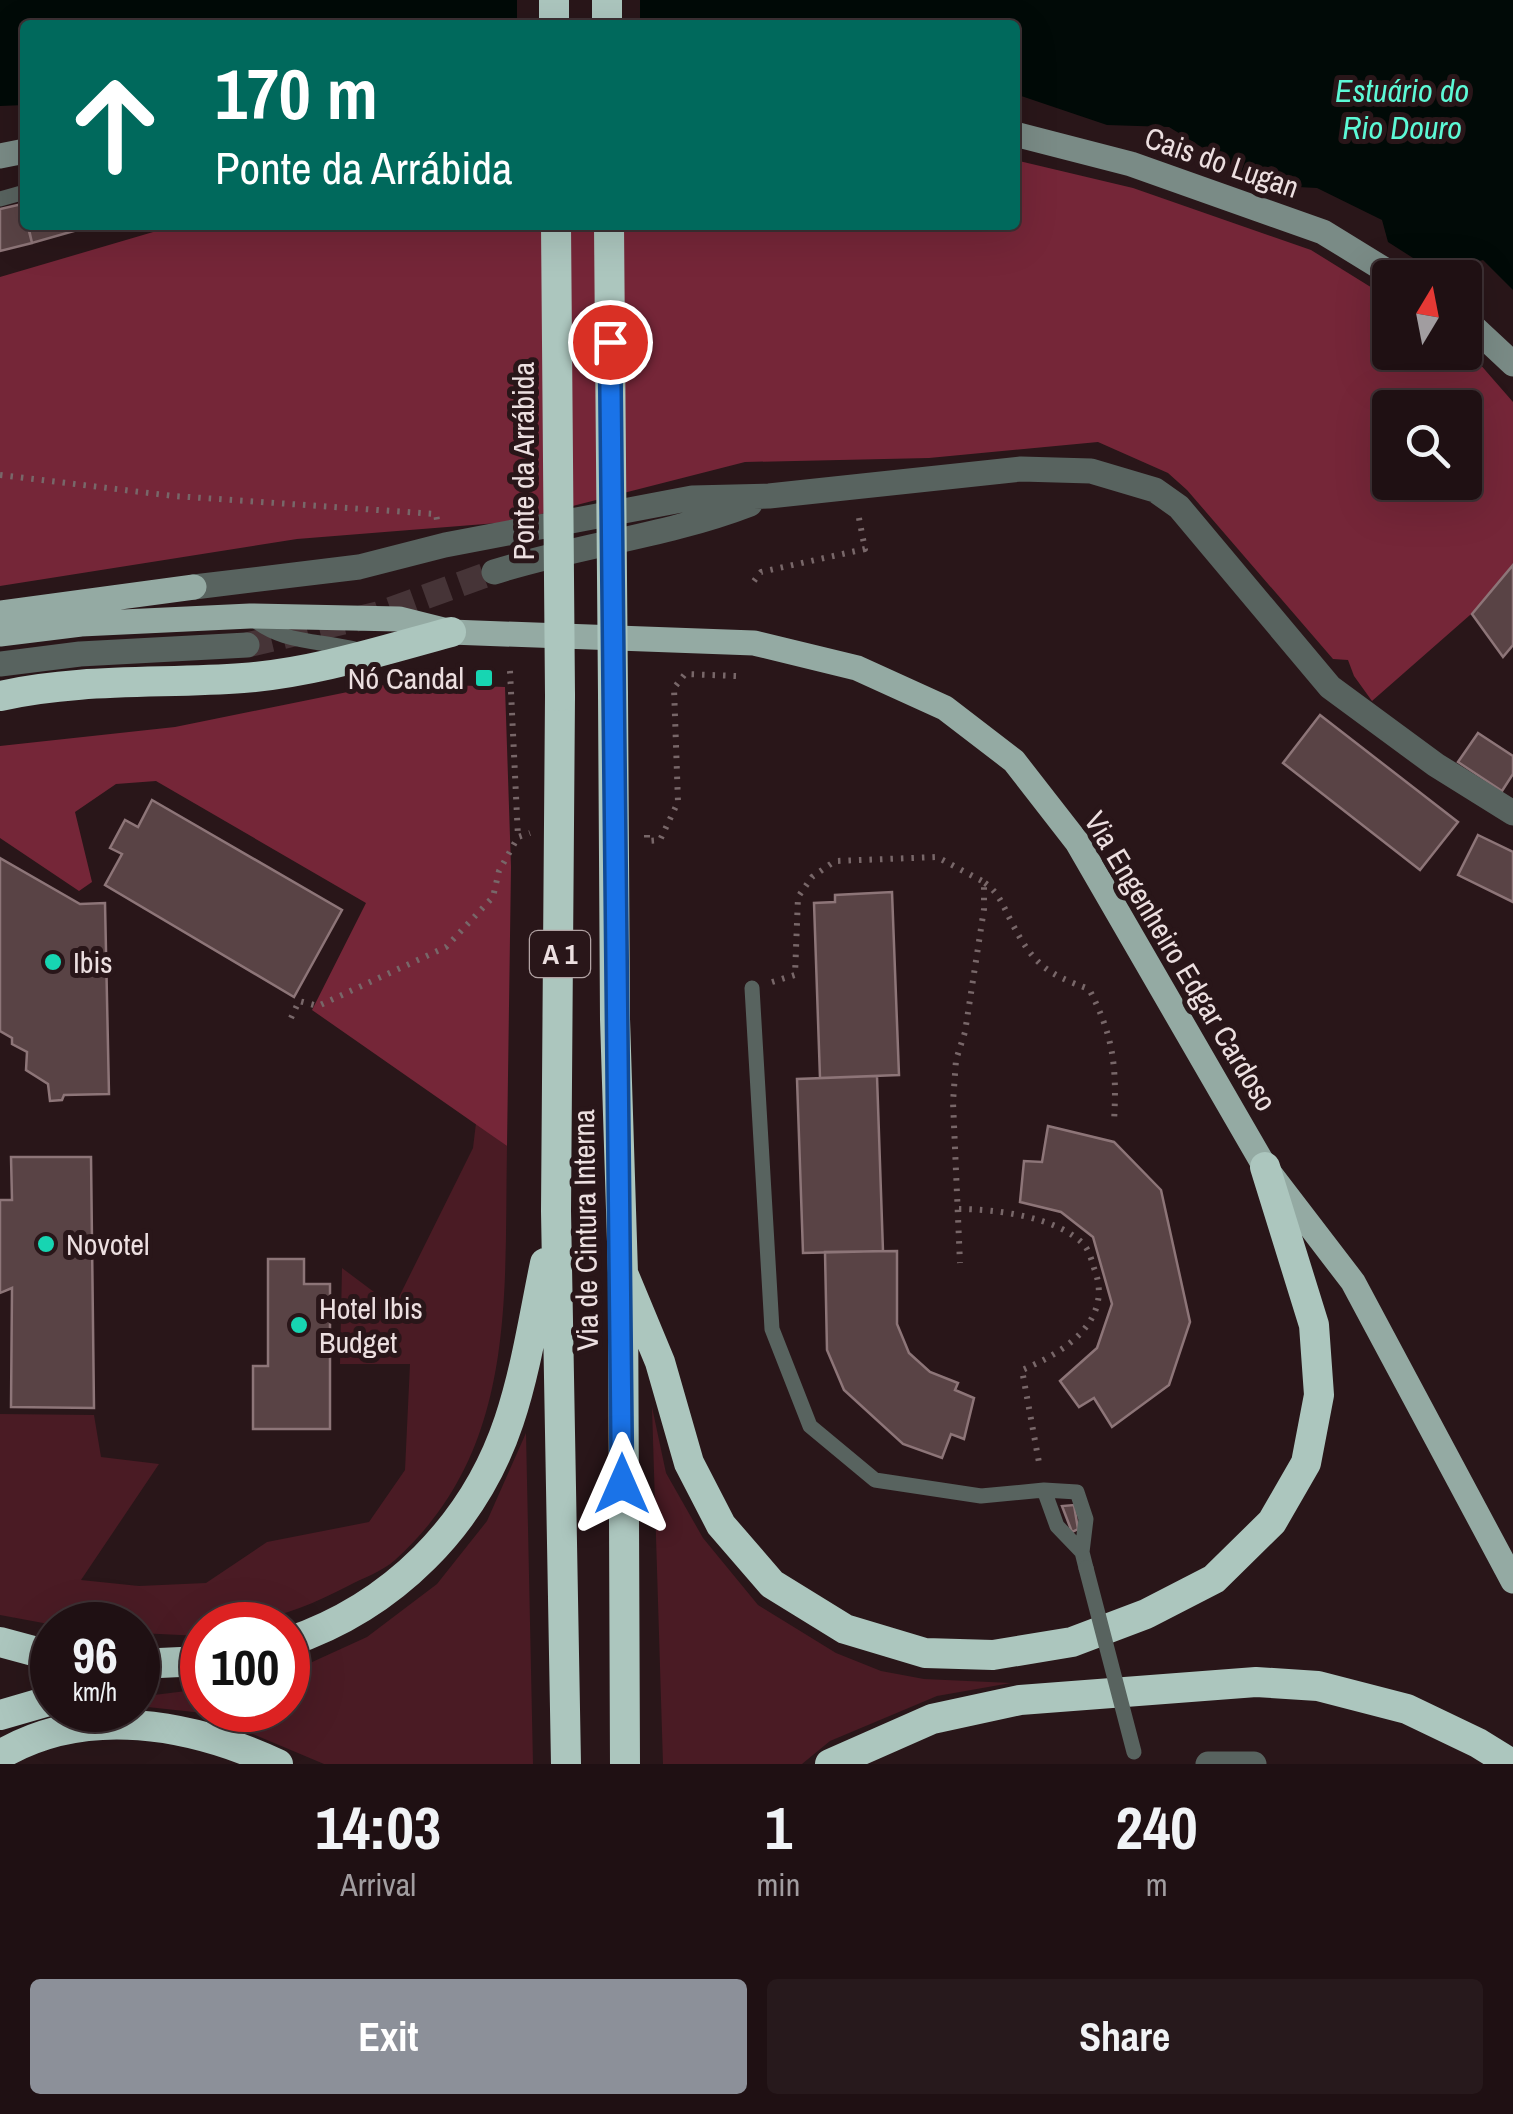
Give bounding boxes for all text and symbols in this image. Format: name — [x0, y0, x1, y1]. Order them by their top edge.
text: 170 m — [215, 47, 378, 141]
icon: ahead — [50, 60, 180, 190]
water label: Estuário do Rio Douro — [1335, 69, 1469, 149]
street label: Cais do Lugan — [1140, 117, 1304, 207]
text: Ponte da Arrábida — [215, 137, 513, 198]
north arrow — [1372, 260, 1482, 370]
map controls — [1372, 260, 1482, 500]
pin — [568, 300, 653, 385]
icon: arrive — [583, 315, 638, 370]
street label: Ponte da Arrábida — [503, 362, 543, 560]
button: search — [1372, 390, 1482, 500]
place label: Nó Candal — [348, 658, 464, 698]
marker: Nó Candal — [473, 667, 495, 689]
street label: Via Engenheiro Edgar Cardoso — [1076, 804, 1286, 1118]
road number: A 1 — [530, 931, 590, 977]
place label: Ibis — [73, 942, 113, 982]
marker: Ibis — [42, 951, 64, 973]
street label: Via de Cintura Interna — [563, 1109, 607, 1351]
place label: Novotel — [66, 1224, 149, 1264]
marker: Novotel — [35, 1233, 57, 1255]
place label: Hotel Ibis Budget — [319, 1288, 423, 1362]
marker: Hotel Ibis Budget — [288, 1314, 310, 1336]
position arrow — [570, 1432, 674, 1536]
speed limit sign: 100 — [180, 1602, 310, 1732]
text: 96 — [72, 1621, 118, 1689]
text: km/h — [73, 1675, 117, 1709]
text: 14:03 — [315, 1787, 441, 1868]
text: 1 — [765, 1787, 792, 1868]
text: 240 — [1116, 1787, 1198, 1868]
text: Arrival — [340, 1863, 416, 1906]
text: min — [756, 1863, 800, 1906]
text: m — [1146, 1863, 1168, 1906]
button: Exit — [30, 1979, 747, 2094]
button: Share — [767, 1979, 1483, 2094]

